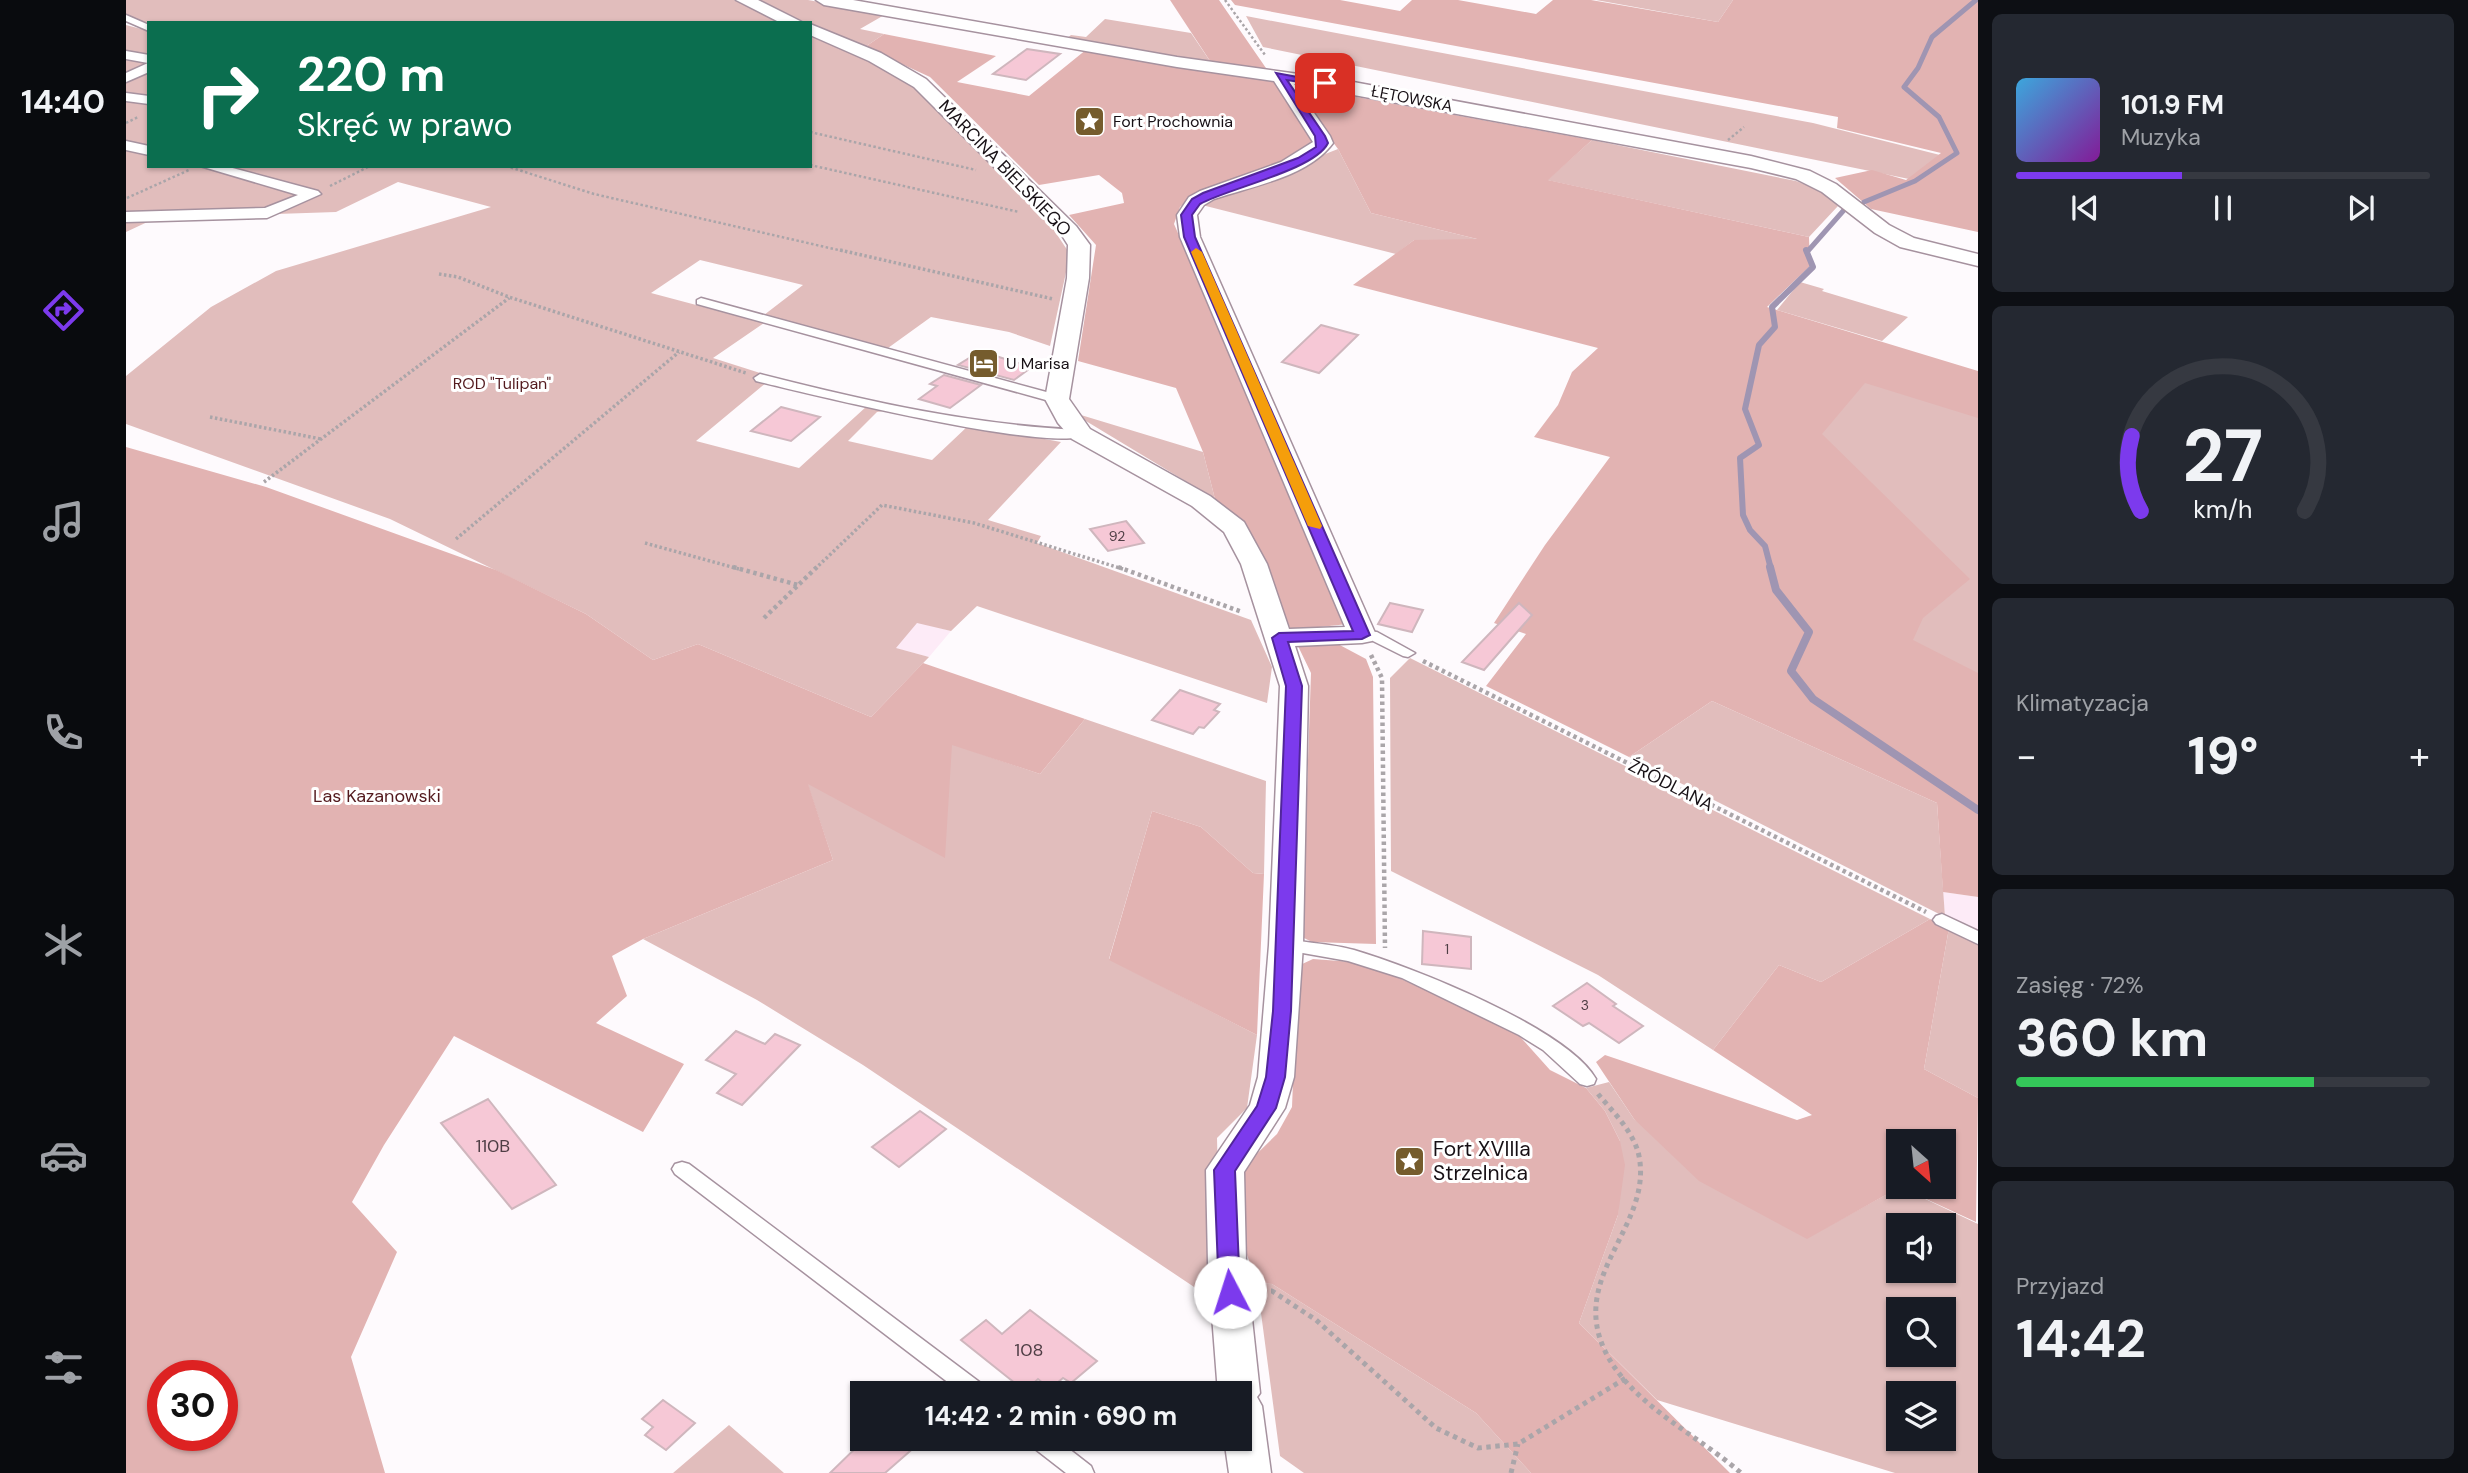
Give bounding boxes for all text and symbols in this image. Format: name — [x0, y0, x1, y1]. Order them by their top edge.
text: 220 m — [297, 42, 445, 106]
icon: right — [182, 49, 273, 140]
pin — [1295, 53, 1355, 113]
icon: arrive — [1306, 64, 1344, 102]
street label: ŁĘTOWSKA — [1369, 80, 1455, 117]
text: 14:40 — [21, 81, 105, 123]
text: 101.9 FM — [2121, 88, 2224, 122]
street label: MARCINA BIELSKIEGO — [933, 95, 1077, 242]
text: Skręć w prawo — [297, 104, 513, 146]
place icon: Fort Prochownia — [1073, 104, 1107, 138]
place label: Fort Prochownia — [1113, 111, 1233, 132]
text: Muzyka — [2121, 122, 2201, 152]
icon: previous — [2066, 189, 2104, 227]
icon: pause — [2204, 189, 2242, 227]
icon: next — [2342, 189, 2380, 227]
icon: directions — [39, 286, 88, 335]
hotel icon: U Marisa — [966, 346, 1000, 380]
place label: U Marisa — [1006, 353, 1069, 374]
park label: ROD "Tulipan" — [453, 373, 552, 394]
text: 27 — [2183, 409, 2263, 504]
text: km/h — [2193, 492, 2253, 525]
icon: music — [39, 497, 88, 546]
house number: 92 — [1109, 527, 1125, 545]
text: Klimatyzacja — [2016, 688, 2149, 718]
icon: phone — [39, 708, 88, 757]
text: 19° — [2188, 722, 2258, 790]
text: − — [2016, 731, 2037, 781]
text: + — [2409, 731, 2430, 781]
street label: ŹRÓDLANA — [1624, 753, 1718, 817]
park label: Las Kazanowski — [313, 784, 441, 808]
icon: climate — [39, 920, 88, 969]
house number: 1 — [1445, 940, 1449, 958]
text: Zasięg · 72% — [2016, 970, 2144, 1000]
house number: 3 — [1581, 996, 1589, 1014]
text: 360 km — [2016, 1004, 2208, 1072]
north arrow — [1886, 1129, 1956, 1199]
map controls — [1886, 1129, 1956, 1451]
icon: car — [39, 1131, 88, 1180]
house number: 110B — [476, 1134, 510, 1158]
place label: Fort XVIIIa Strzelnica — [1433, 1135, 1531, 1187]
place icon: Fort XVIIIa Strzelnica — [1393, 1144, 1427, 1178]
button: sound — [1886, 1213, 1956, 1283]
position arrow — [1193, 1255, 1267, 1329]
text: Przyjazd — [2016, 1271, 2104, 1301]
button: search — [1886, 1297, 1956, 1367]
text: 14:42 — [2016, 1305, 2146, 1373]
house number: 108 — [1015, 1338, 1043, 1362]
icon: filters — [39, 1343, 88, 1392]
speed limit sign: 30 — [147, 1360, 238, 1451]
button: layers — [1886, 1381, 1956, 1451]
text: 14:42 · 2 min · 690 m — [925, 1399, 1177, 1433]

